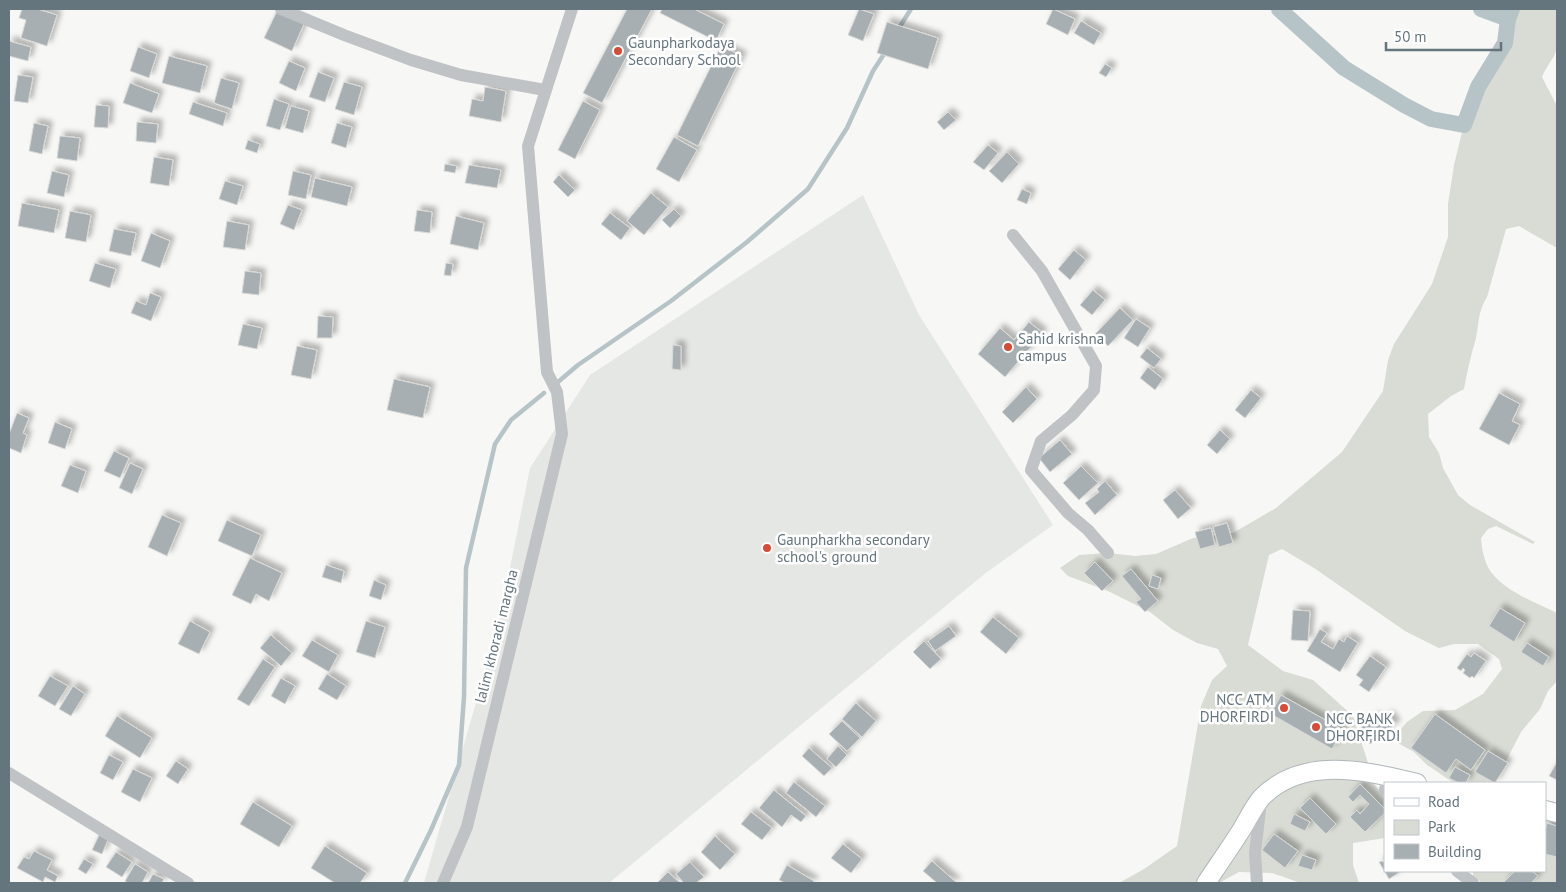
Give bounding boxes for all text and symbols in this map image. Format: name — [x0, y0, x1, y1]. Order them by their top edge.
scale bar — [1386, 20, 1501, 52]
text: 50 m — [1394, 27, 1427, 46]
place label: Gaunpharkodaya Secondary School — [628, 33, 741, 69]
marker: Gaunpharkodaya Secondary School — [612, 45, 624, 57]
place label: Sahid krishna campus — [1018, 329, 1104, 365]
marker: Sahid krishna campus — [1002, 341, 1014, 353]
place label: Gaunpharkha secondary school's ground — [777, 530, 930, 566]
marker: Gaunpharkha secondary school's ground — [761, 542, 773, 554]
street label: lalim khoradi margha — [470, 567, 522, 705]
place label: NCC ATM DHORFIRDI — [1200, 690, 1274, 726]
marker: NCC ATM DHORFIRDI — [1278, 702, 1290, 714]
place label: NCC BANK DHORFIRDI — [1326, 709, 1400, 745]
marker: NCC BANK DHORFIRDI — [1310, 721, 1322, 733]
legend — [1384, 782, 1546, 872]
text: Road — [1428, 792, 1460, 811]
text: Park — [1428, 817, 1456, 836]
text: Building — [1428, 842, 1482, 861]

